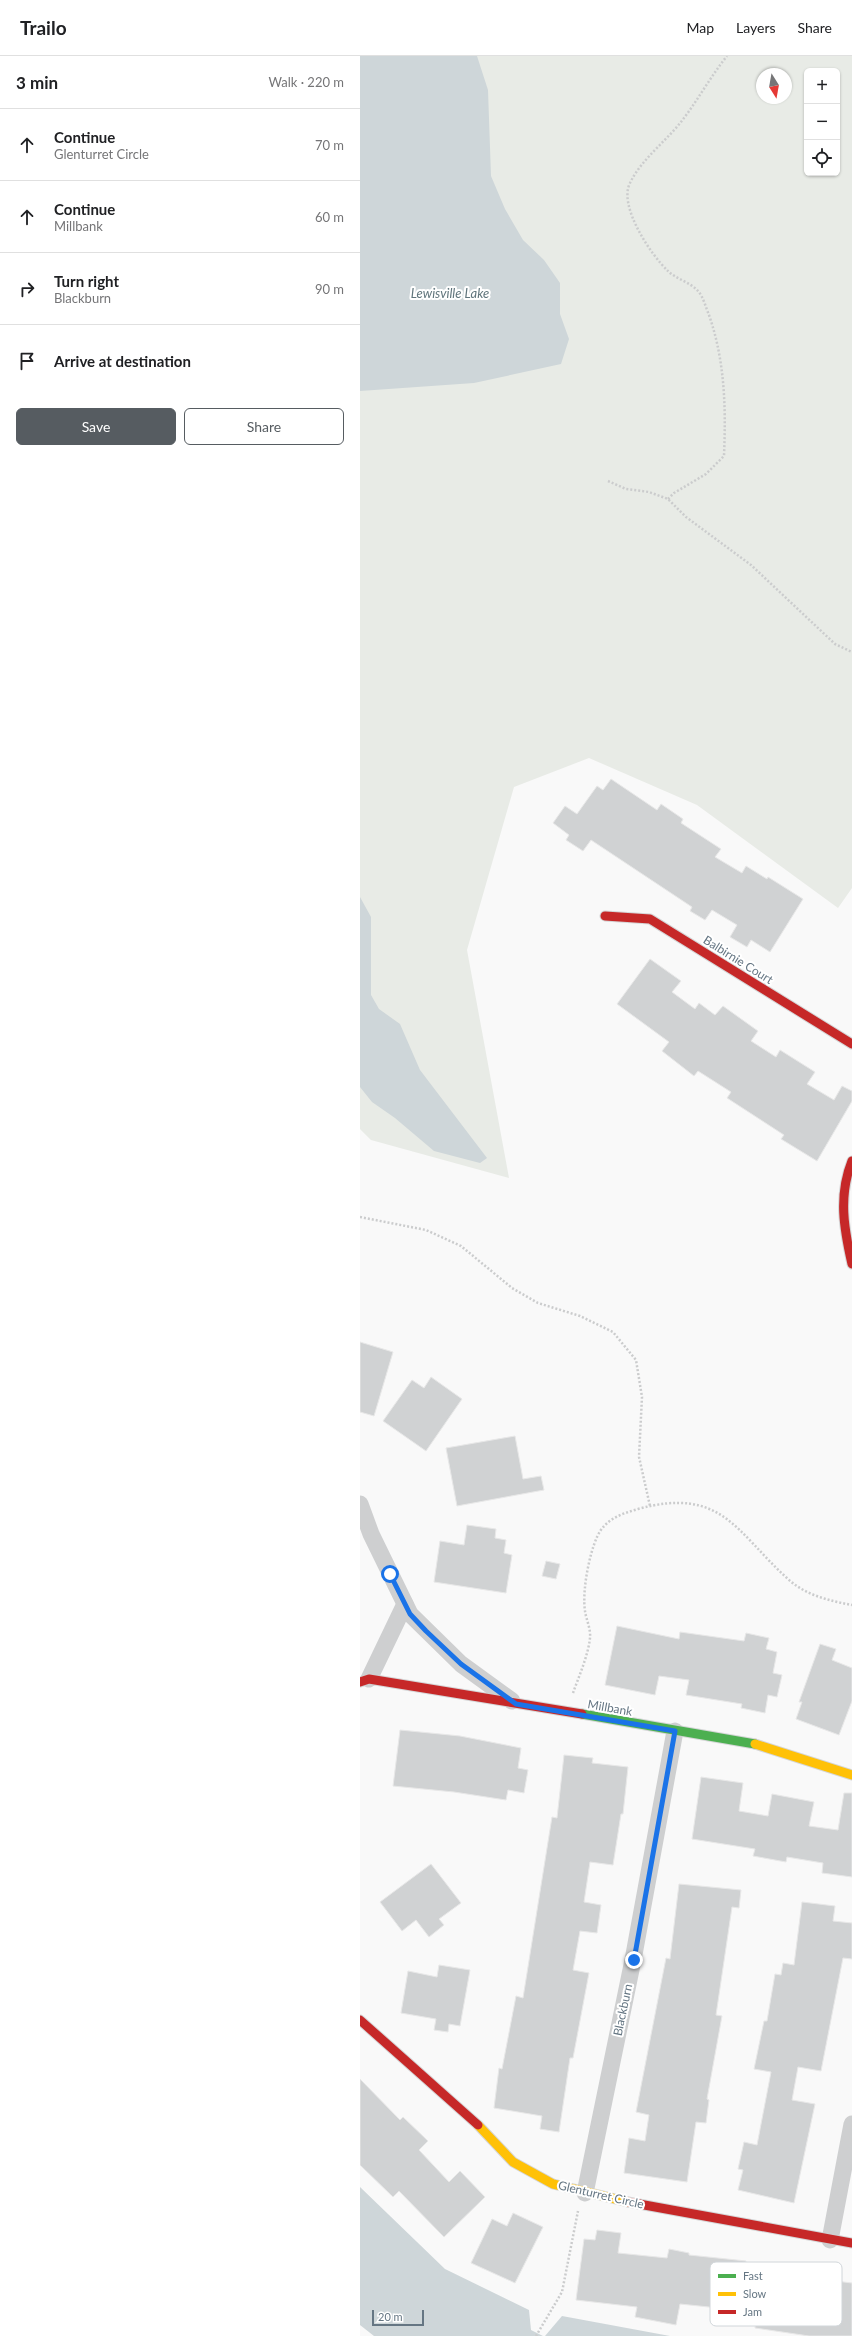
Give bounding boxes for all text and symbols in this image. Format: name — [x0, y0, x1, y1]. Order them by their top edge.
text: Trailo — [20, 16, 67, 39]
text: Map — [686, 19, 714, 36]
text: Layers — [736, 19, 776, 36]
text: Share — [798, 19, 832, 36]
north arrow — [756, 68, 792, 104]
map controls — [804, 68, 840, 176]
button: + — [804, 68, 840, 104]
text: 3 min — [16, 72, 58, 93]
text: Walk · 220 m — [268, 74, 344, 90]
button: − — [804, 104, 840, 140]
text: Continue — [54, 128, 115, 146]
icon: ahead — [16, 134, 38, 156]
text: 70 m — [315, 137, 344, 153]
button: locate — [804, 140, 840, 176]
text: Glenturret Circle — [54, 146, 149, 162]
text: Continue — [54, 200, 115, 218]
icon: ahead — [16, 206, 38, 228]
text: 60 m — [315, 209, 344, 225]
text: Millbank — [54, 218, 103, 234]
text: Turn right — [54, 272, 119, 290]
icon: right — [16, 278, 38, 300]
text: 90 m — [315, 281, 344, 297]
water label: Lewisville Lake — [411, 285, 489, 301]
text: Blackburn — [54, 290, 111, 306]
icon: arrive — [16, 350, 38, 372]
text: Arrive at destination — [54, 352, 191, 370]
button: Save — [16, 408, 176, 445]
button: Share — [184, 408, 344, 445]
street label: Balbirnie Court — [701, 932, 777, 987]
route start — [381, 1565, 399, 1583]
street label: Millbank — [587, 1696, 634, 1719]
route end — [625, 1951, 643, 1969]
street label: Blackburn — [610, 1983, 635, 2037]
street label: Glenturret Circle — [557, 2177, 645, 2212]
legend — [710, 2262, 842, 2326]
text: Fast — [743, 2269, 763, 2282]
text: Slow — [743, 2287, 767, 2300]
text: Jam — [743, 2305, 762, 2318]
scale bar — [372, 2308, 424, 2327]
text: 20 m — [378, 2310, 403, 2323]

